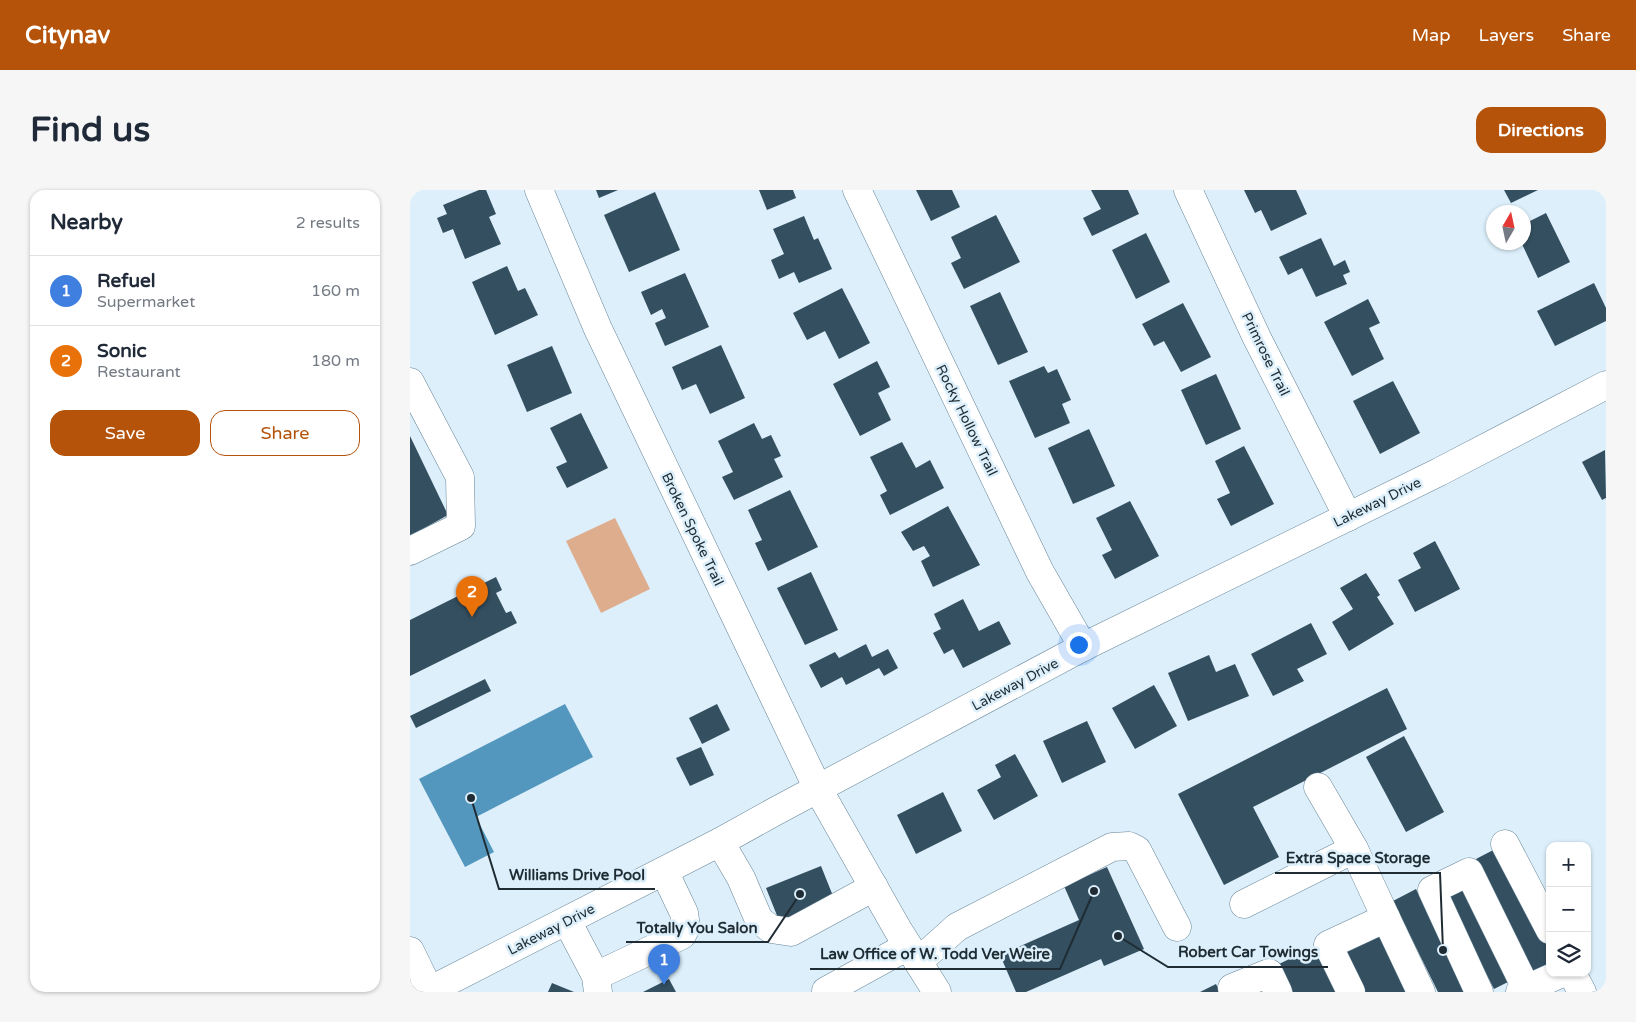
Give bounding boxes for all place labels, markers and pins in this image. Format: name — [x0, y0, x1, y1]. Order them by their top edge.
pin: 2 — [456, 576, 488, 617]
callout: Extra Space Storage — [1275, 843, 1440, 873]
callout: Williams Drive Pool — [499, 859, 655, 889]
callout: Totally You Salon — [626, 912, 768, 942]
callout: Robert Car Towings — [1168, 937, 1328, 967]
callout: Law Office of W. Todd Ver Weire — [810, 939, 1060, 969]
pin: 1 — [648, 944, 680, 985]

